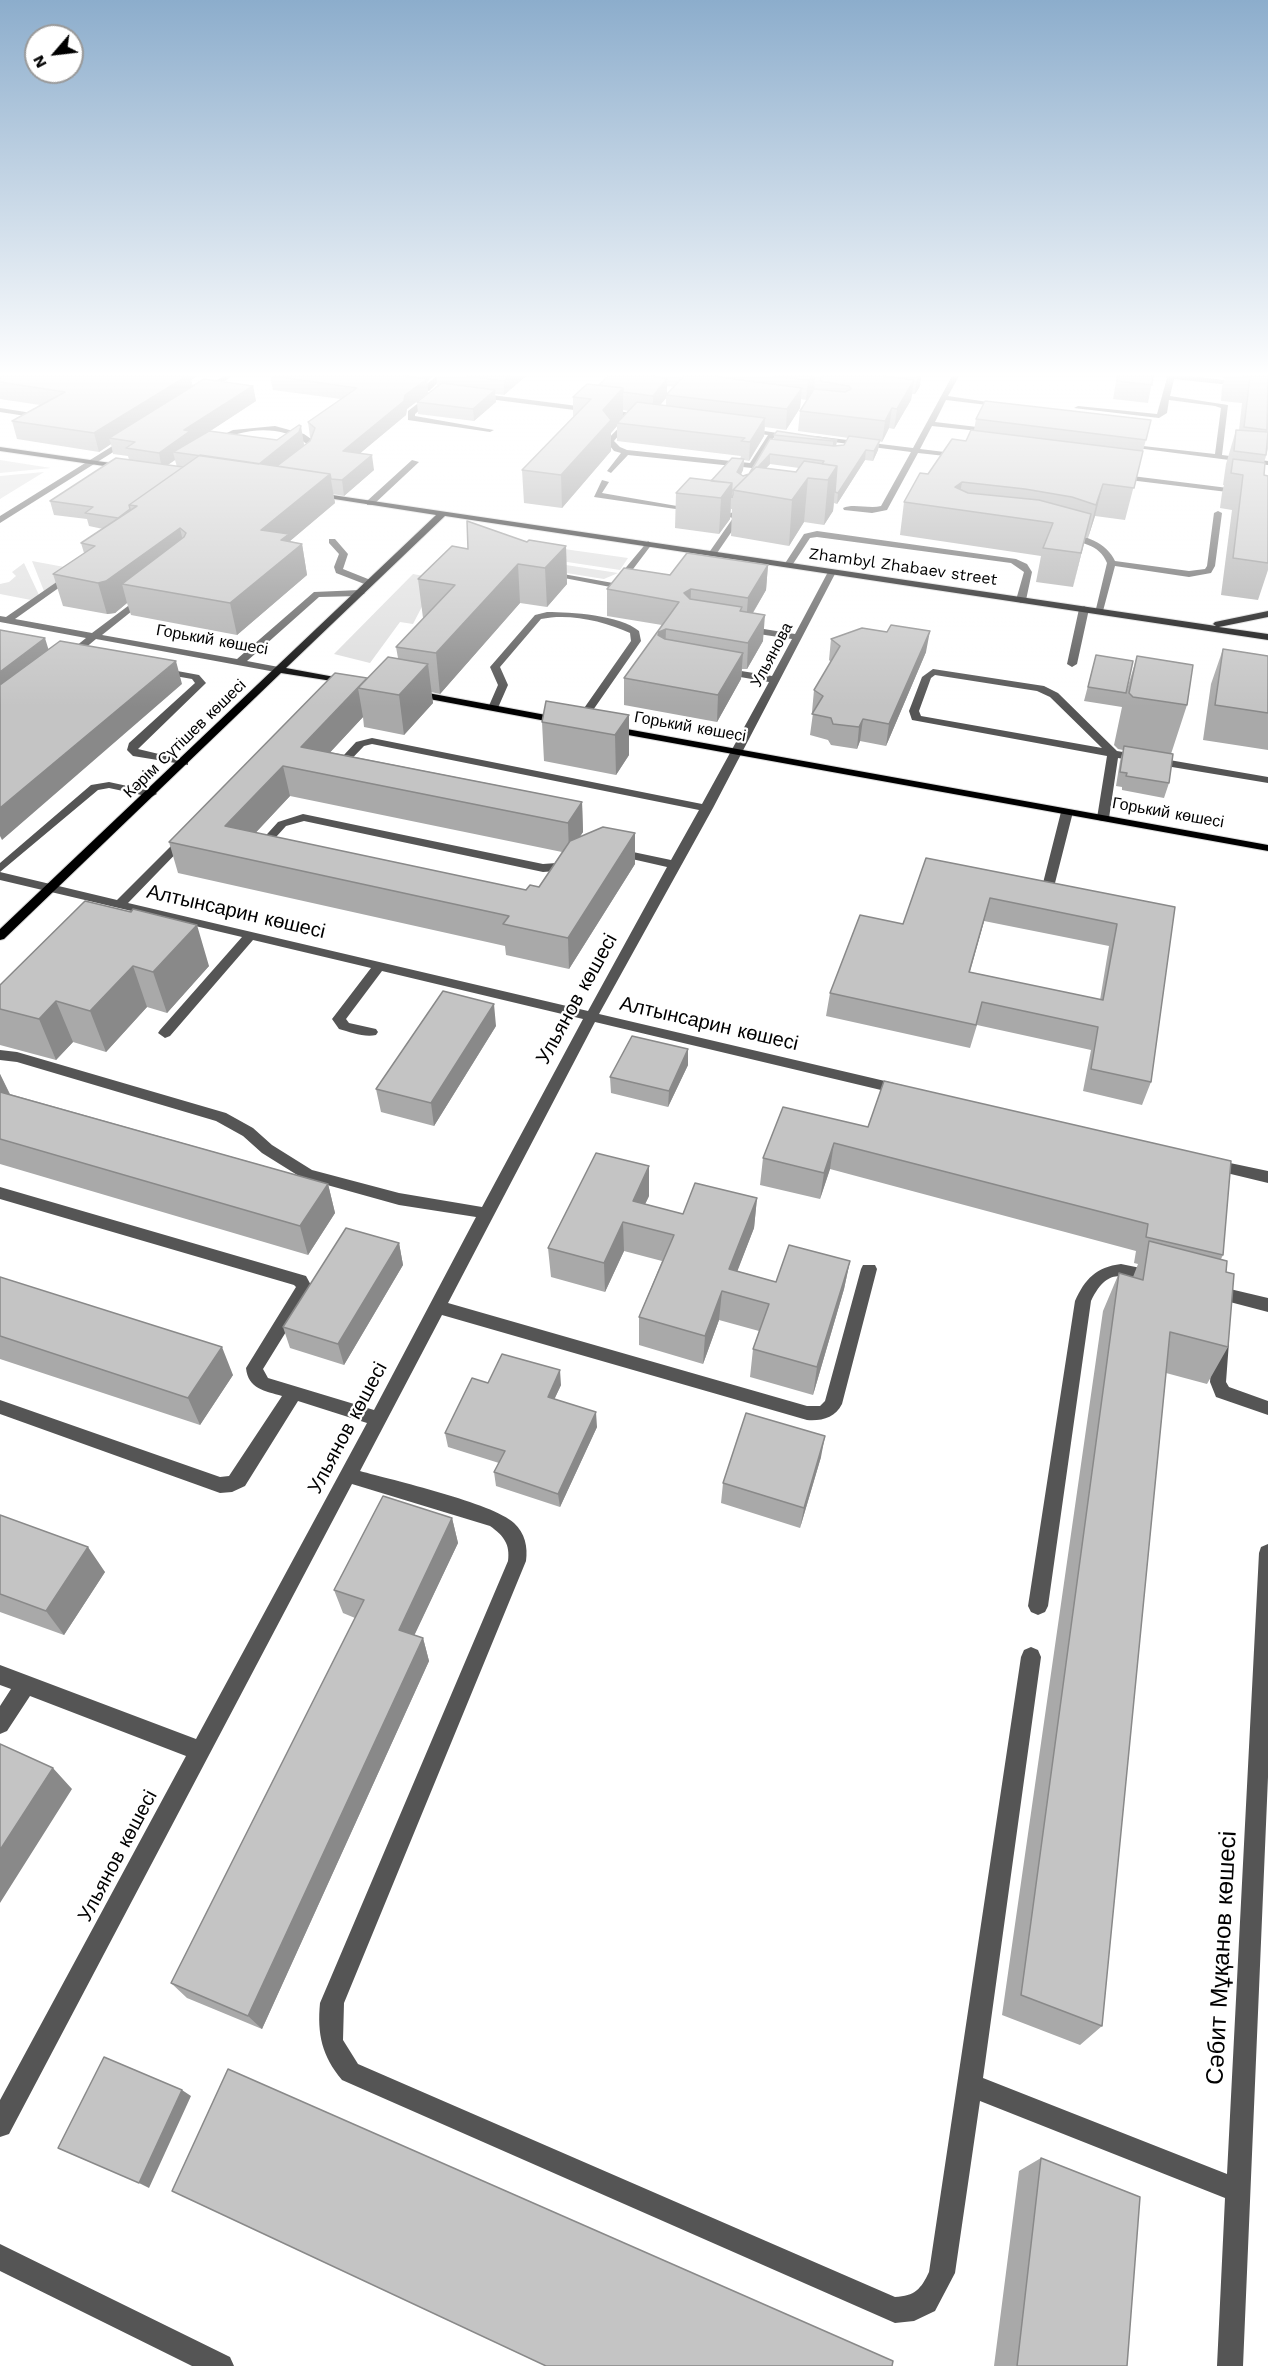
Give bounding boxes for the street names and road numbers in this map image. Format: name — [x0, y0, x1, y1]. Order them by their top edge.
street label: Zhambyl Zhabaev street — [808, 544, 998, 590]
street label: Ульянова — [747, 619, 797, 691]
street label: Горький көшесі — [155, 621, 269, 659]
street label: Кәрім Сүтішев көшесі — [120, 676, 250, 802]
street label: Горький көшесі — [633, 708, 747, 746]
street label: Горький көшесі — [1111, 794, 1225, 832]
street label: Алтынсарин көшесі — [144, 880, 328, 944]
street label: Ульянов көшесі — [531, 930, 623, 1068]
street label: Алтынсарин көшесі — [617, 992, 801, 1056]
street label: Ульянов көшесі — [303, 1358, 393, 1498]
street label: Ульянов көшесі — [73, 1786, 163, 1926]
street label: Сәбит Мұқанов көшесі — [1201, 1830, 1243, 2086]

